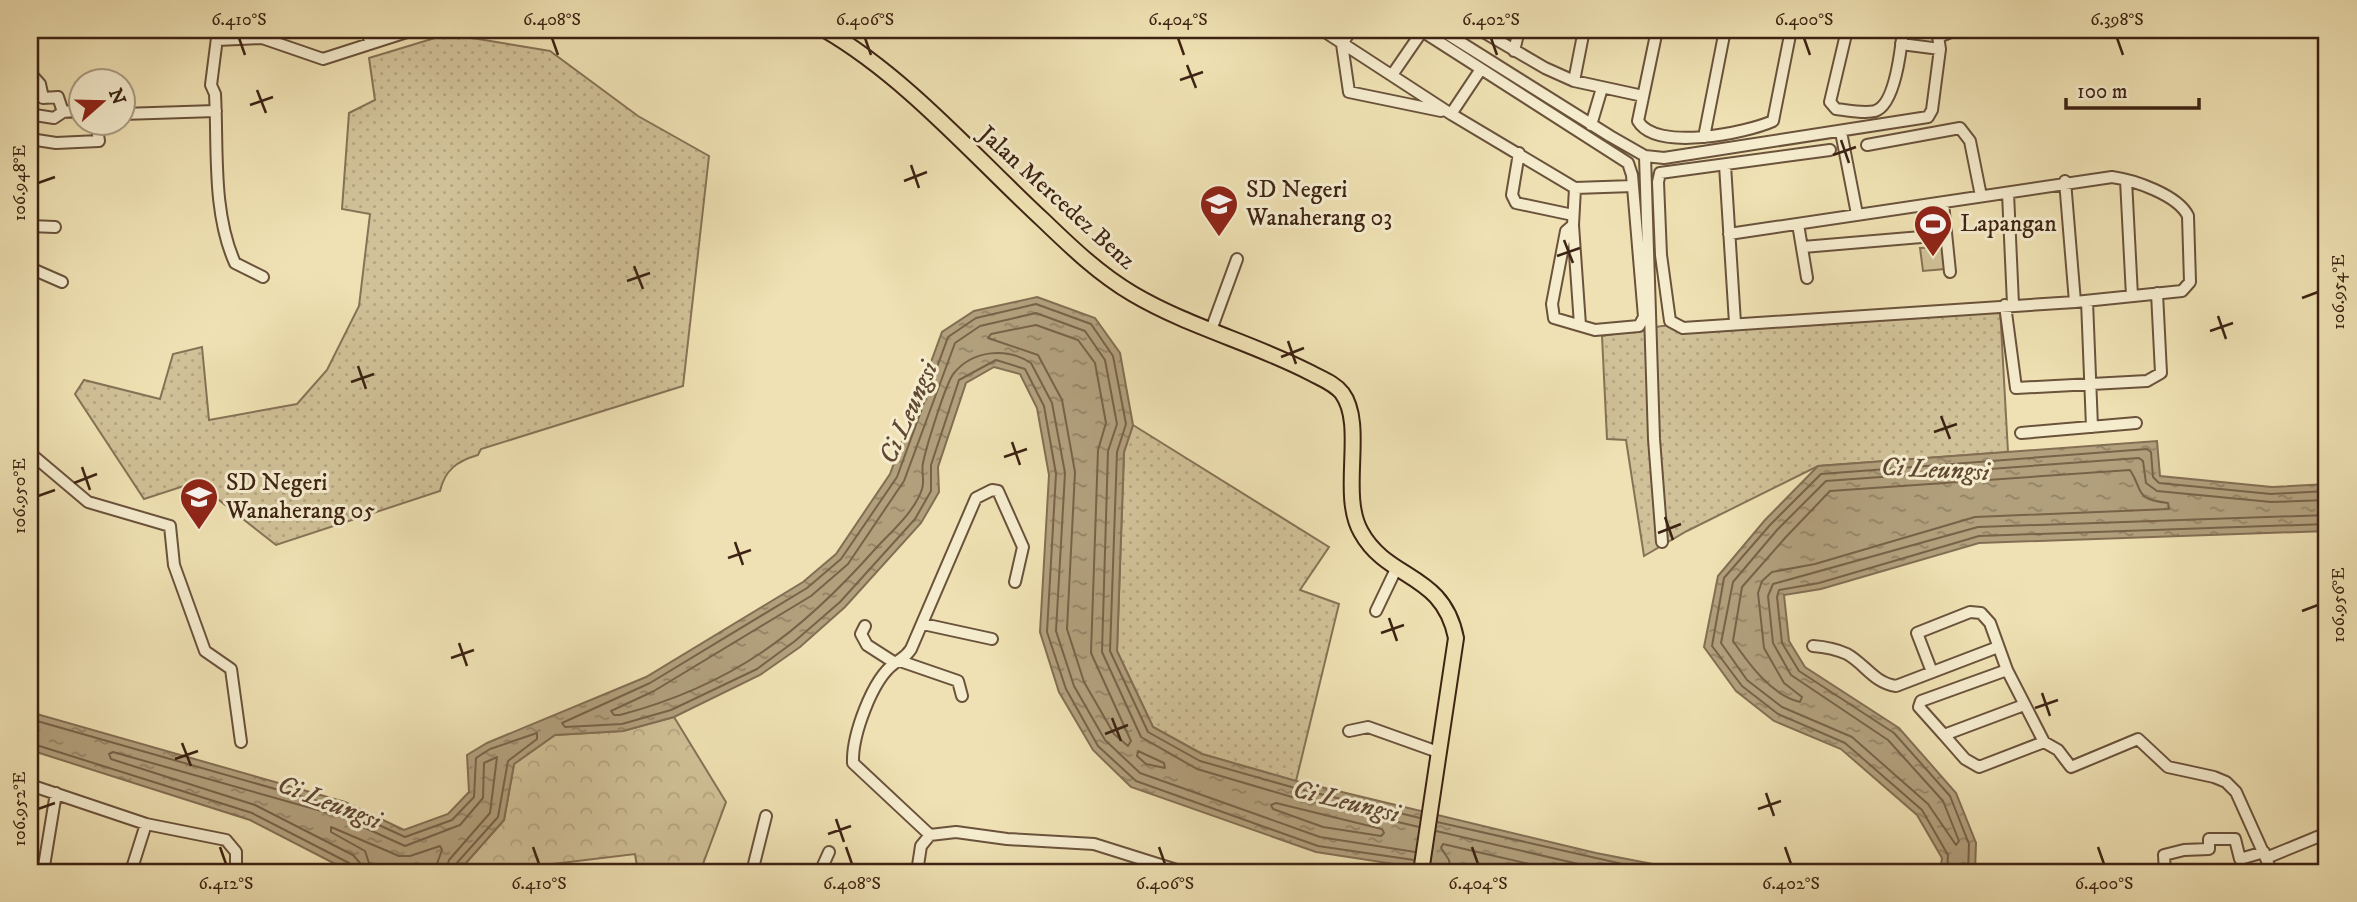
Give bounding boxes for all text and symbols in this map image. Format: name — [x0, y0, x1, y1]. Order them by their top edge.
text: 6.410°S — [211, 9, 267, 31]
text: 6.408°S — [523, 9, 581, 31]
text: 6.406°S — [836, 9, 894, 31]
text: 6.404°S — [1148, 9, 1208, 31]
text: 6.402°S — [1462, 9, 1520, 31]
text: 6.400°S — [1775, 9, 1833, 31]
text: 6.398°S — [2090, 9, 2144, 31]
north arrow — [66, 66, 136, 136]
scale bar — [2066, 66, 2200, 110]
text: 100 m — [2077, 79, 2128, 105]
text: N — [103, 85, 130, 108]
street label: Jalan Mercedez Benz — [971, 118, 1142, 277]
text: 106.948°E — [9, 144, 31, 221]
place label: SD Negeri Wanaherang 03 — [1245, 175, 1392, 233]
school or university icon: SD Negeri Wanaherang 03 — [1198, 183, 1240, 238]
sports icon: Lapangan — [1912, 203, 1954, 258]
place label: Lapangan — [1960, 209, 2057, 239]
text: 106.954°E — [2328, 254, 2350, 330]
water label: Ci Leungsi — [872, 355, 947, 469]
water label: Ci Leungsi — [1880, 451, 1992, 489]
text: 106.950°E — [9, 458, 31, 534]
place label: SD Negeri Wanaherang 05 — [225, 468, 375, 526]
school or university icon: SD Negeri Wanaherang 05 — [178, 476, 220, 531]
text: 106.956°E — [2328, 567, 2350, 643]
water label: Ci Leungsi — [272, 768, 388, 839]
text: 106.952°E — [9, 771, 31, 847]
water label: Ci Leungsi — [1289, 773, 1405, 832]
text: 6.412°S — [199, 873, 253, 895]
text: 6.410°S — [511, 873, 567, 895]
text: 6.408°S — [823, 873, 881, 895]
text: 6.406°S — [1136, 873, 1194, 895]
text: 6.404°S — [1448, 873, 1508, 895]
text: 6.402°S — [1762, 873, 1820, 895]
text: 6.400°S — [2075, 873, 2133, 895]

